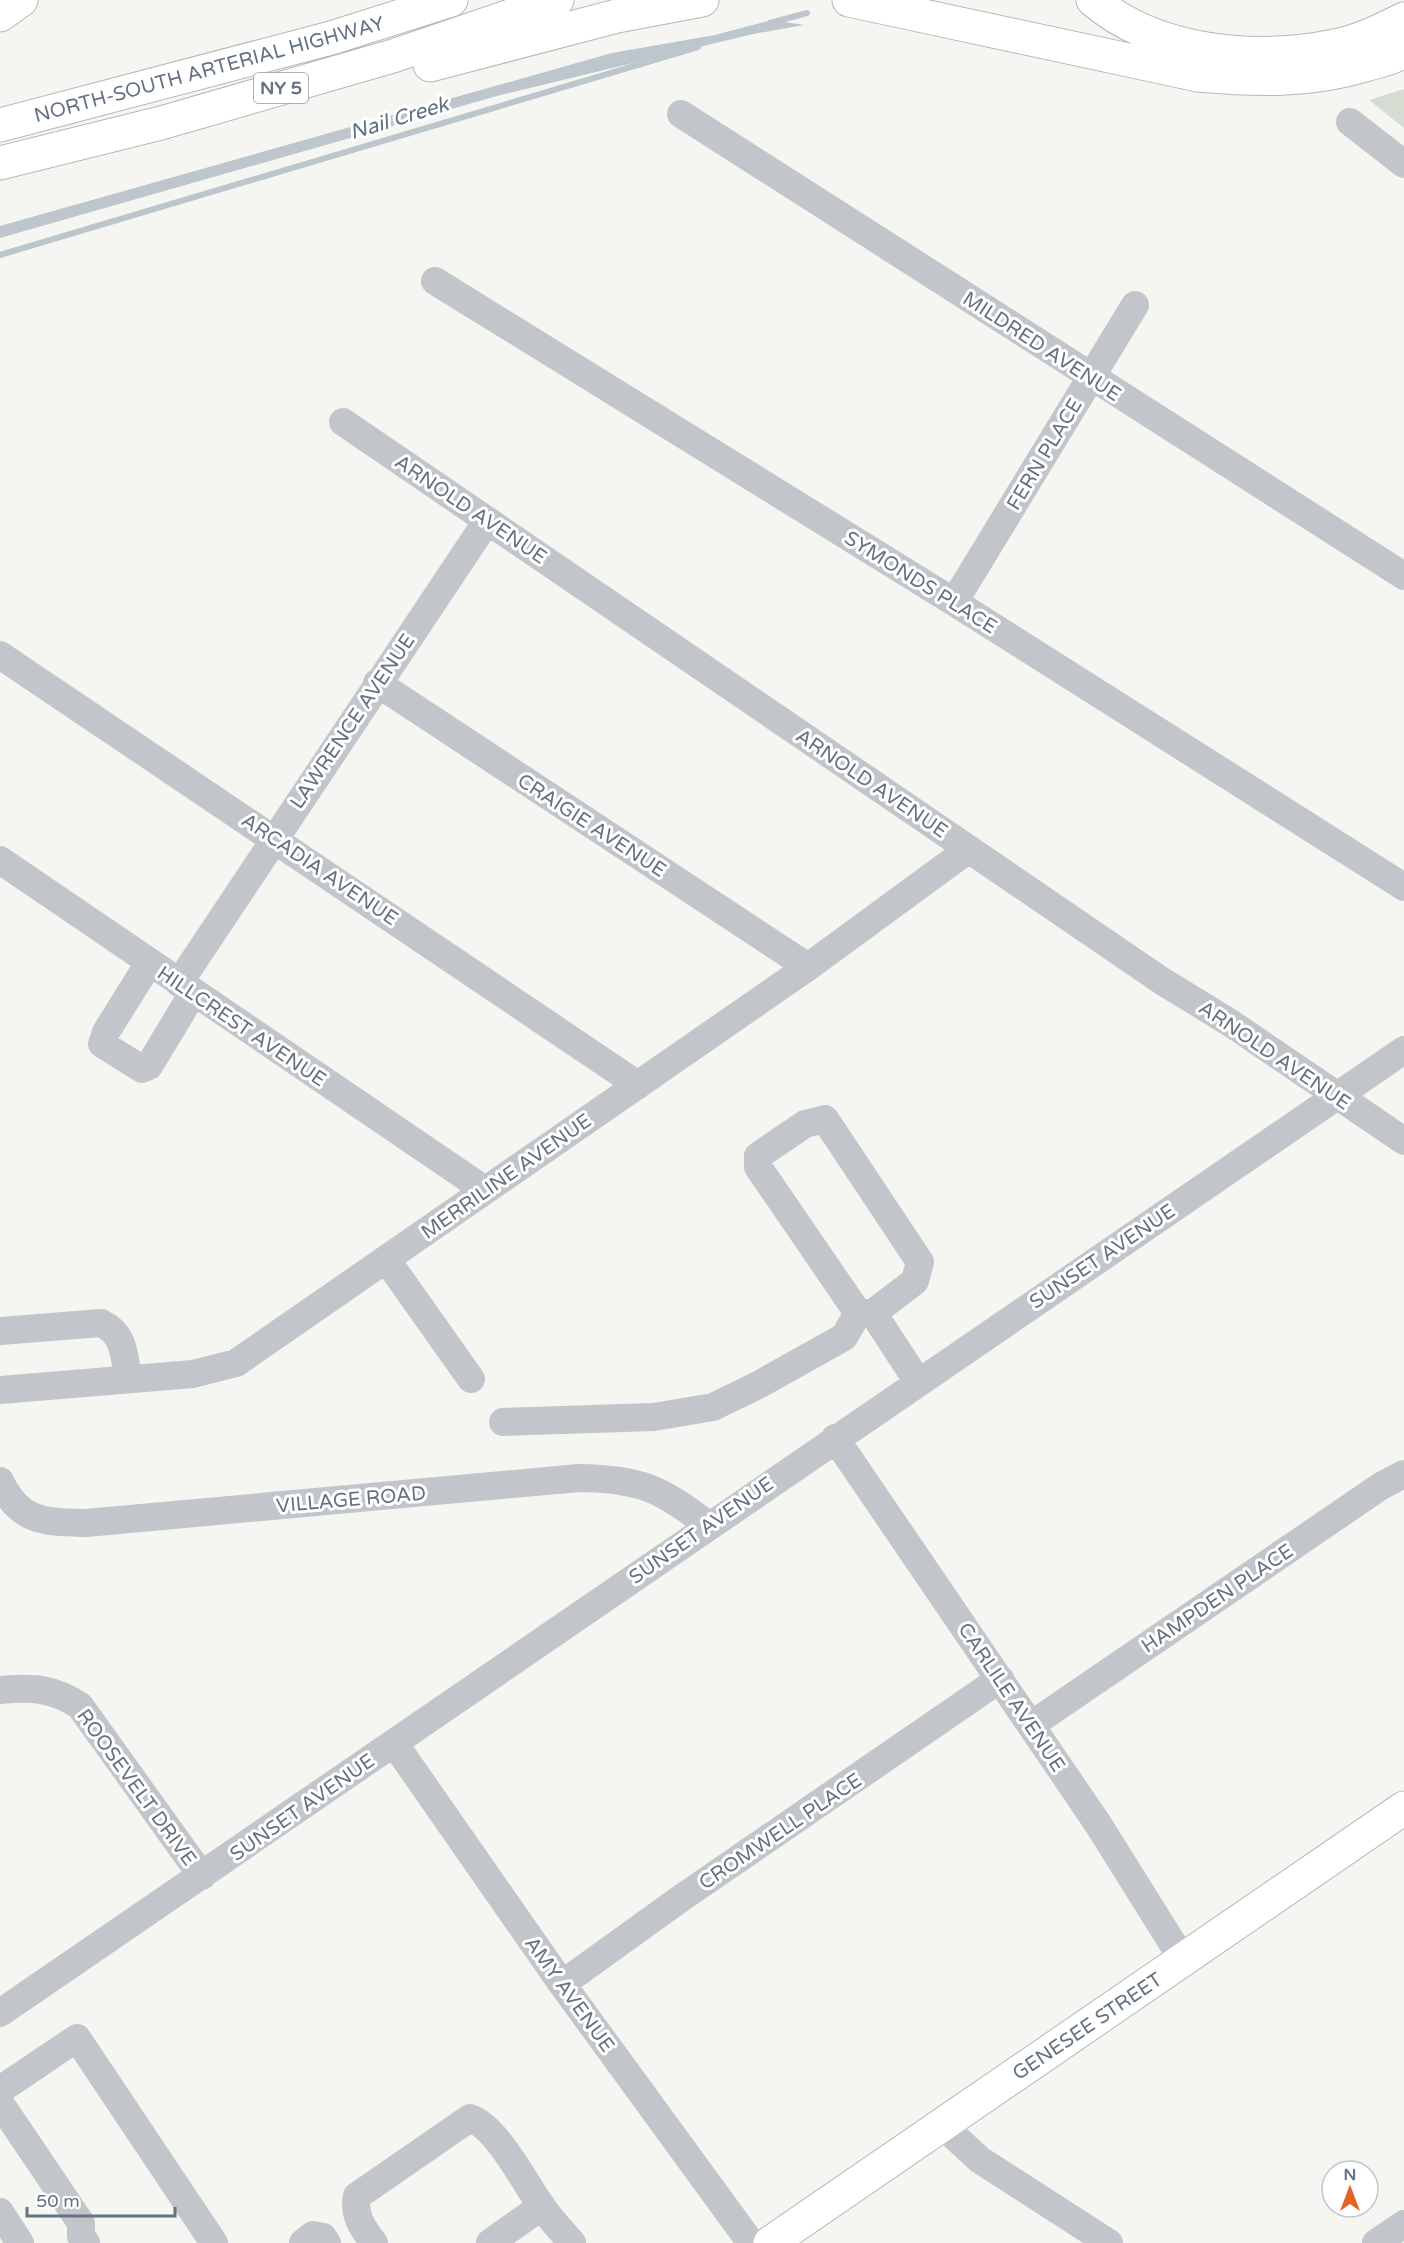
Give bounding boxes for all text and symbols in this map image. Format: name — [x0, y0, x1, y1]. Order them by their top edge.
street label: NORTH-SOUTH ARTERIAL HIGHWAY — [32, 12, 387, 128]
road number: NY 5 — [254, 73, 308, 103]
water label: Nail Creek — [347, 91, 453, 145]
street label: MILDRED AVENUE — [958, 287, 1125, 407]
street label: FERN PLACE — [1002, 394, 1088, 515]
street label: ARNOLD AVENUE — [390, 450, 551, 570]
street label: SYMONDS PLACE — [840, 526, 1001, 639]
street label: LAWRENCE AVENUE — [285, 630, 420, 814]
street label: ARNOLD AVENUE — [791, 724, 952, 844]
street label: CRAIGIE AVENUE — [513, 769, 670, 883]
street label: ARCADIA AVENUE — [237, 809, 402, 931]
street label: HILLCREST AVENUE — [153, 961, 330, 1092]
street label: ARNOLD AVENUE — [1194, 996, 1355, 1116]
street label: MERRILINE AVENUE — [417, 1109, 596, 1245]
street label: SUNSET AVENUE — [1025, 1199, 1180, 1314]
street label: SUNSET AVENUE — [625, 1472, 778, 1590]
street label: VILLAGE ROAD — [275, 1482, 427, 1518]
street label: HAMPDEN PLACE — [1137, 1539, 1298, 1658]
street label: CARLILE AVENUE — [952, 1619, 1070, 1777]
street label: ROOSEVELT DRIVE — [71, 1705, 201, 1871]
street label: SUNSET AVENUE — [226, 1749, 379, 1867]
street label: CROMWELL PLACE — [695, 1769, 866, 1895]
street label: AMY AVENUE — [519, 1932, 619, 2057]
street label: GENESEE STREET — [1008, 1968, 1167, 2086]
north arrow — [1320, 2159, 1380, 2219]
text: N — [1344, 2165, 1356, 2185]
scale bar — [27, 2180, 176, 2218]
text: 50 m — [36, 2190, 80, 2212]

